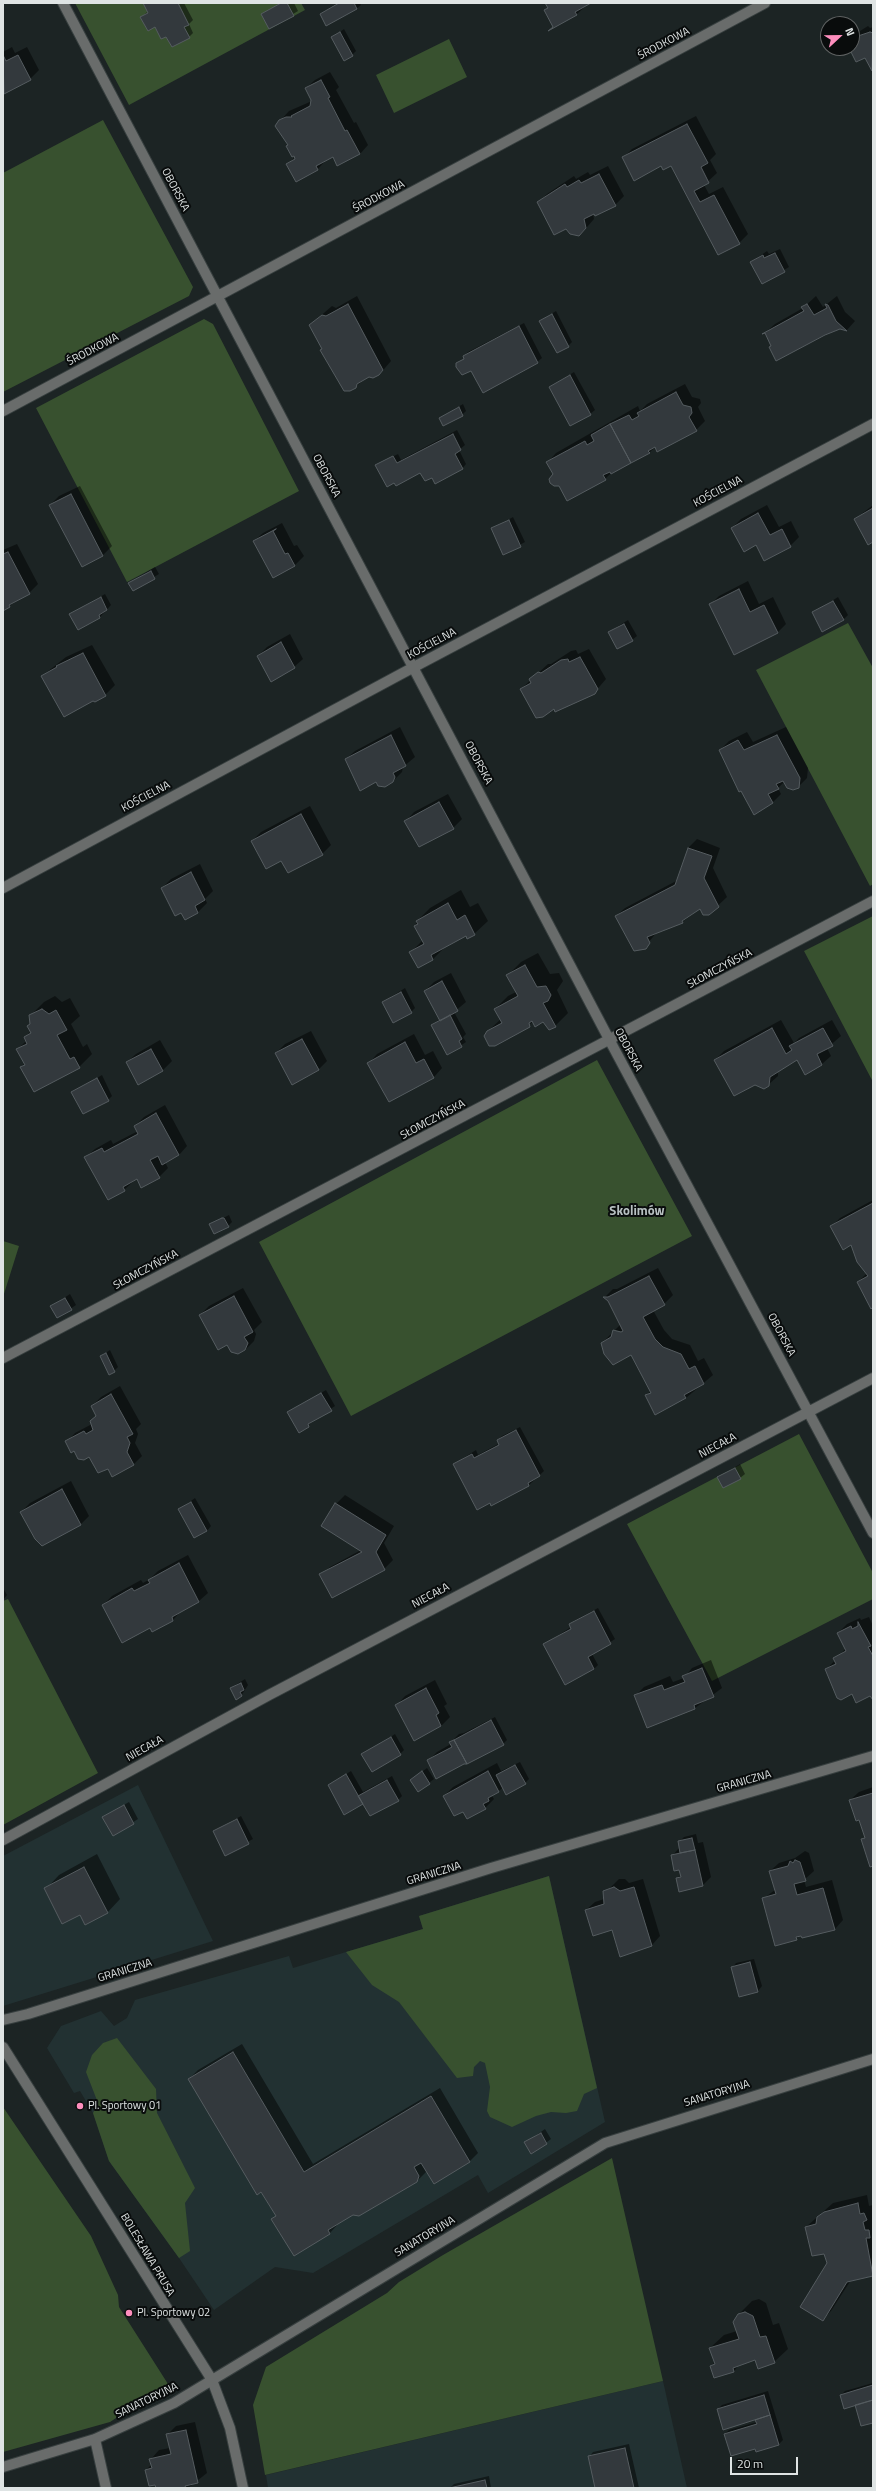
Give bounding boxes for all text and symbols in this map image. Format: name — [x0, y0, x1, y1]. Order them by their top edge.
north arrow — [820, 16, 860, 56]
street label: ŚRODKOWA — [636, 25, 692, 63]
text: N — [841, 25, 859, 38]
street label: OBORSKA — [158, 166, 192, 214]
street label: ŚRODKOWA — [351, 178, 407, 216]
street label: ŚRODKOWA — [65, 331, 121, 369]
street label: OBORSKA — [309, 452, 343, 500]
street label: KOŚCIELNA — [691, 474, 745, 510]
street label: KOŚCIELNA — [405, 626, 459, 662]
street label: OBORSKA — [461, 739, 495, 787]
street label: KOŚCIELNA — [119, 779, 173, 815]
street label: SŁOMCZYŃSKA — [685, 946, 755, 992]
street label: OBORSKA — [611, 1026, 645, 1074]
street label: SŁOMCZYŃSKA — [398, 1097, 468, 1143]
district label: Skolimów — [609, 1204, 665, 1220]
street label: SŁOMCZYŃSKA — [111, 1247, 181, 1293]
street label: OBORSKA — [764, 1311, 798, 1359]
street label: NIECAŁA — [697, 1431, 739, 1461]
street label: NIECAŁA — [410, 1581, 452, 1611]
street label: NIECAŁA — [124, 1733, 166, 1765]
street label: GRANICZNA — [715, 1768, 773, 1796]
street label: GRANICZNA — [405, 1859, 463, 1889]
street label: GRANICZNA — [96, 1956, 154, 1986]
street label: SANATORYJNA — [683, 2078, 751, 2110]
place label: Pl. Sportowy 01 — [88, 2099, 161, 2113]
marker: Pl. Sportowy 01 — [75, 2101, 85, 2111]
street label: BOLESŁAWA PRUSA — [117, 2211, 177, 2299]
street label: SANATORYJNA — [392, 2214, 458, 2260]
place label: Pl. Sportowy 02 — [137, 2306, 210, 2320]
marker: Pl. Sportowy 02 — [124, 2308, 134, 2318]
street label: SANATORYJNA — [114, 2380, 180, 2422]
scale bar — [732, 2449, 800, 2475]
text: 20 m — [737, 2454, 763, 2473]

